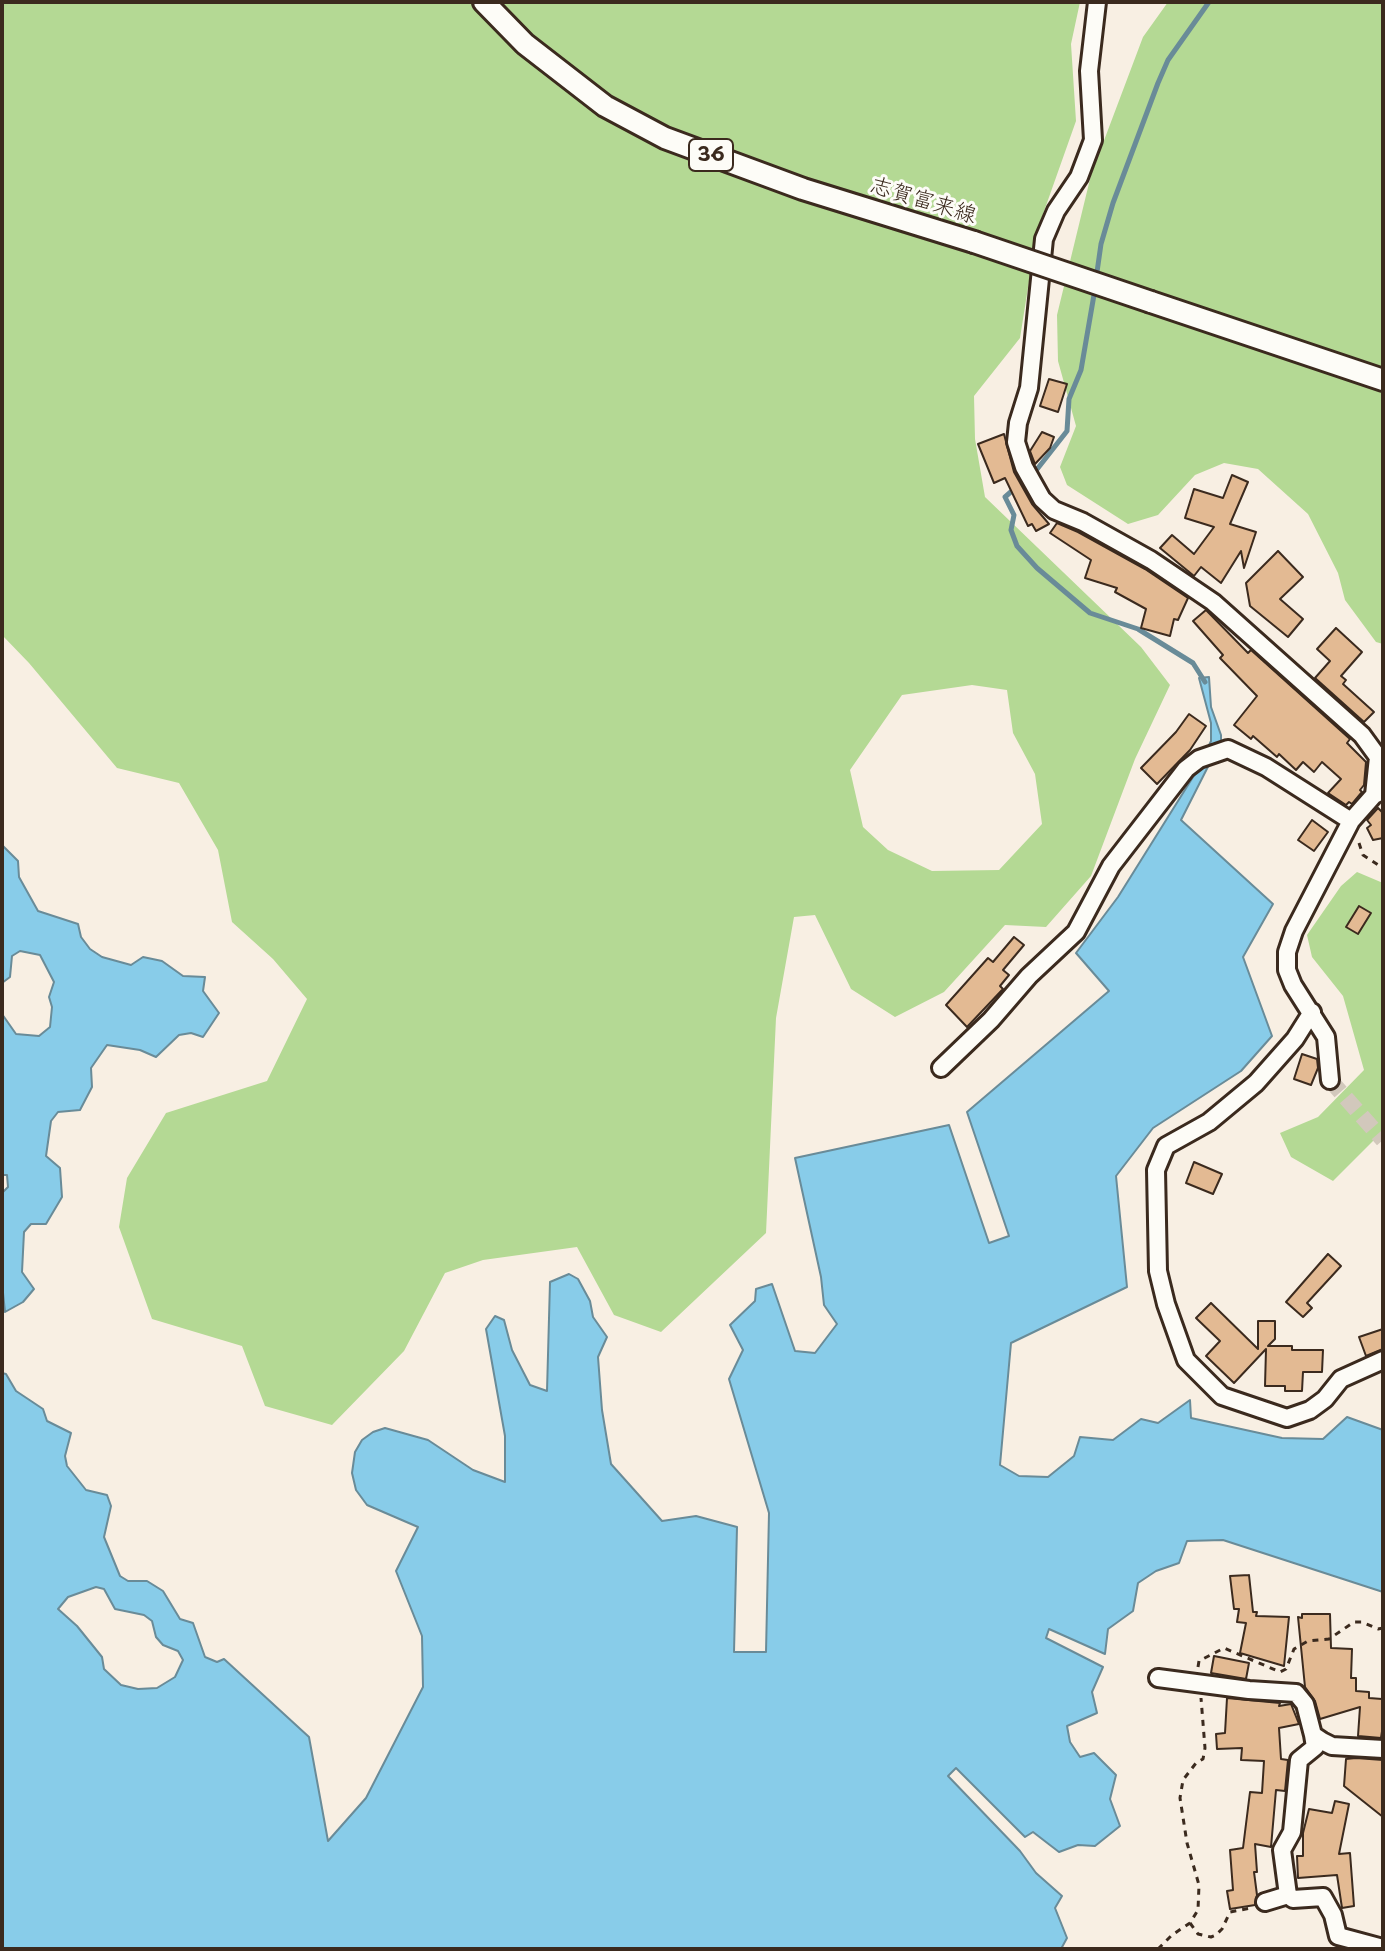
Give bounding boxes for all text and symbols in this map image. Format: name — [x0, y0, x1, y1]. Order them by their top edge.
road number: 36 — [689, 139, 733, 171]
street label: 志賀富来線 — [867, 172, 979, 230]

